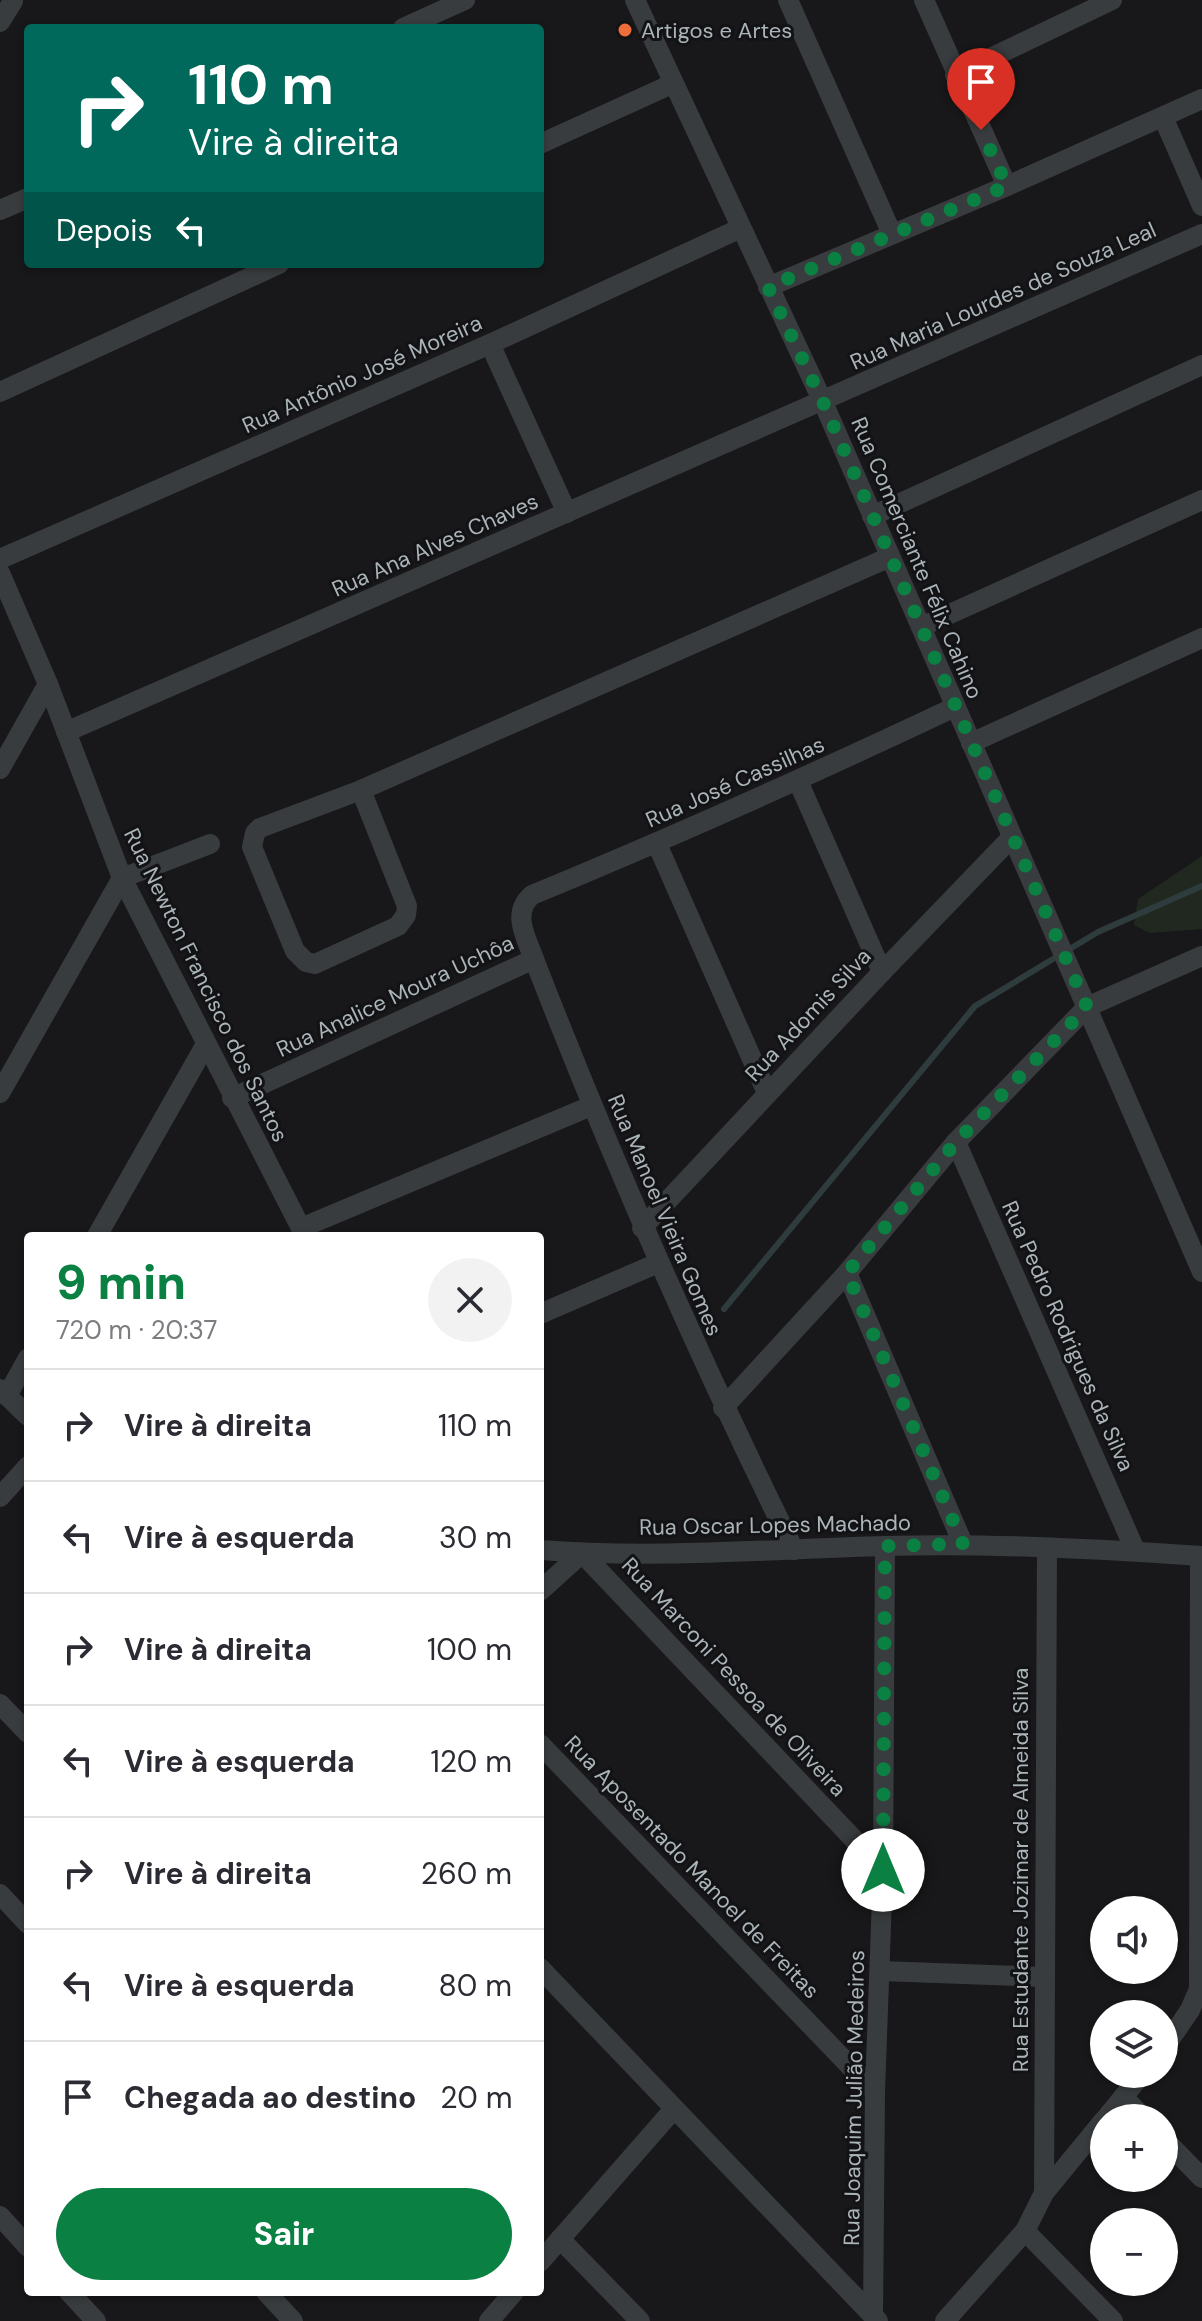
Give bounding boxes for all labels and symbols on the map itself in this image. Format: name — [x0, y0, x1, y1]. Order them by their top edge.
place label: Artigos e Artes — [641, 16, 792, 45]
marker: Artigos e Artes — [616, 21, 634, 39]
pin — [947, 48, 1015, 130]
street label: Rua Maria Lourdes de Souza Leal — [846, 215, 1160, 377]
street label: Rua Antônio José Moreira — [238, 308, 486, 440]
street label: Rua Comerciante Félix Cahino — [844, 413, 990, 703]
street label: Rua Ana Alves Chaves — [327, 486, 543, 604]
street label: Rua José Cassilhas — [641, 730, 829, 834]
street label: Rua Newton Francisco dos Santos — [117, 823, 295, 1147]
street label: Rua Analice Moura Uchôa — [272, 928, 518, 1064]
street label: Rua Adomis Silva — [739, 942, 877, 1088]
street label: Rua Manoel Vieira Gomes — [601, 1090, 729, 1340]
street label: Rua Pedro Rodrigues da Silva — [995, 1196, 1141, 1476]
street label: Rua Oscar Lopes Machado — [639, 1508, 911, 1542]
street label: Rua Marconi Pessoa de Oliveira — [615, 1551, 853, 1803]
street label: Rua Estudante Jozimar de Almeida Silva — [1006, 1668, 1035, 2072]
street label: Rua Aposentado Manoel de Freitas — [558, 1729, 826, 2005]
position arrow — [841, 1828, 925, 1912]
street label: Rua Joaquim Julião Medeiros — [837, 1950, 871, 2246]

